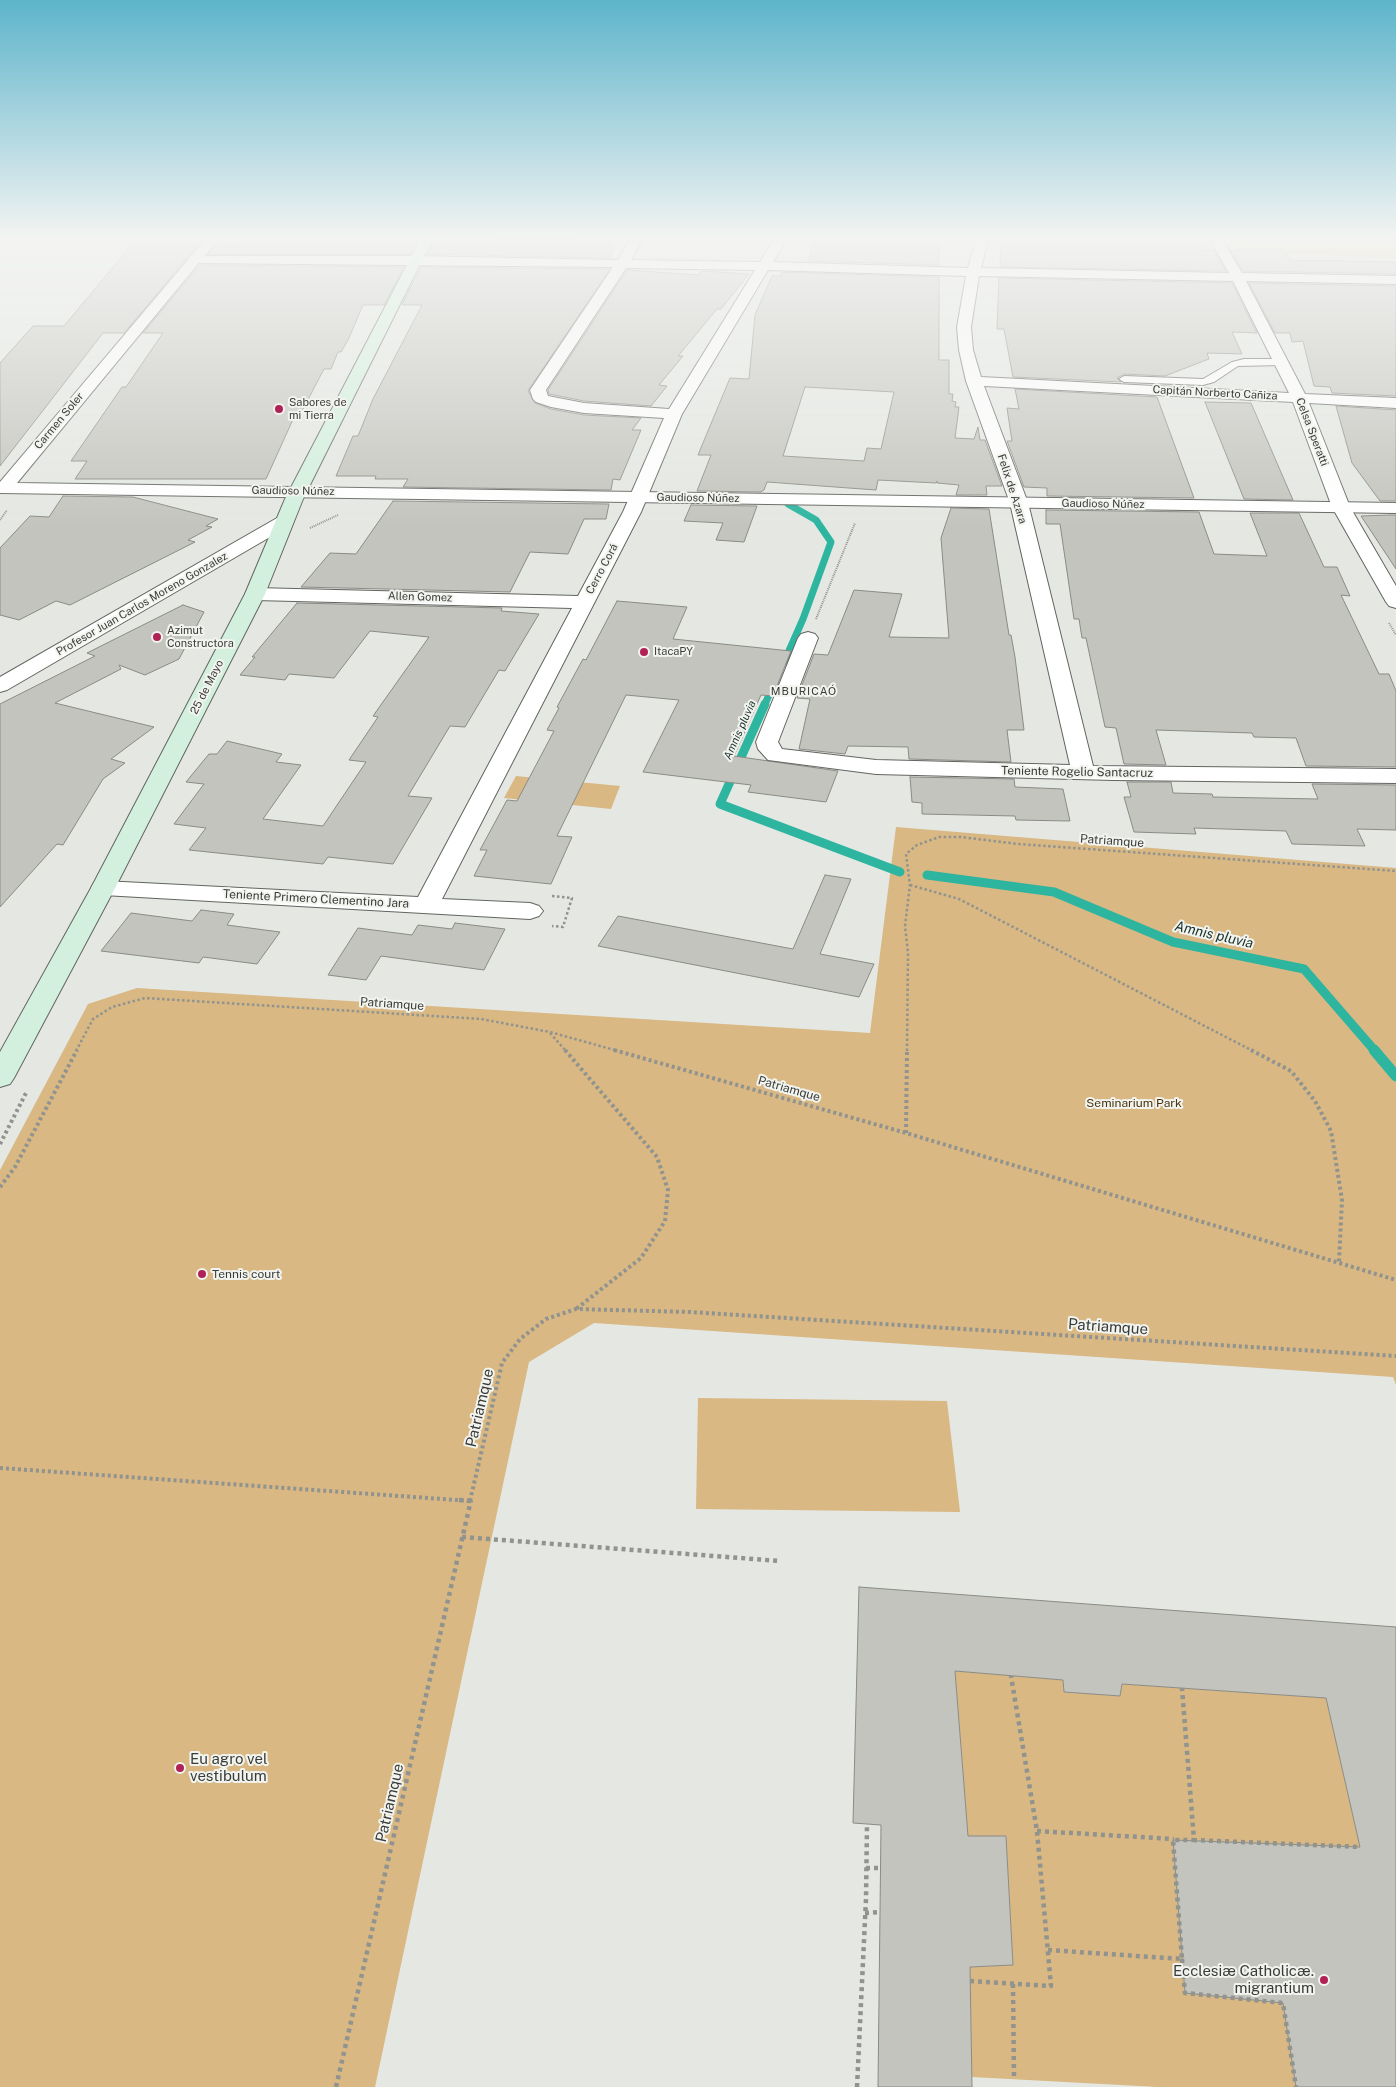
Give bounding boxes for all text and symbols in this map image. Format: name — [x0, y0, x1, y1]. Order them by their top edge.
street label: Capitán Norberto Cañiza — [1152, 383, 1278, 403]
street label: Carmen Soler — [32, 390, 86, 452]
place label: Sabores de mi Tierra — [289, 396, 347, 422]
street label: Celsa Speratti — [1293, 396, 1331, 468]
marker: Sabores de mi Tierra — [273, 403, 285, 415]
street label: Felix de Azara — [995, 453, 1029, 525]
street label: Gaudioso Núñez — [251, 484, 335, 498]
street label: Gaudioso Núñez — [656, 491, 740, 505]
street label: Gaudioso Núñez — [1061, 497, 1145, 511]
street label: Cerro Corá — [583, 542, 621, 596]
street label: Profesor Juan Carlos Moreno Gonzalez — [54, 549, 230, 659]
street label: Allen Gomez — [388, 589, 452, 605]
place label: Azimut Constructora — [167, 624, 234, 650]
marker: Azimut Constructora — [151, 631, 163, 643]
place label: ItacaPY — [654, 645, 693, 659]
marker: ItacaPY — [638, 646, 650, 658]
street label: 25 de Mayo — [188, 658, 226, 716]
district label: MBURICAÓ — [770, 685, 838, 699]
water label: Amnis pluvia — [721, 699, 759, 761]
street label: Teniente Rogelio Santacruz — [1001, 763, 1153, 781]
street label: Patriamque — [1079, 832, 1145, 850]
street label: Teniente Primero Clementino Jara — [222, 887, 410, 911]
water label: Amnis pluvia — [1173, 918, 1255, 952]
street label: Patriamque — [359, 995, 425, 1013]
street label: Patriamque — [756, 1073, 822, 1105]
park label: Seminarium Park — [1086, 1096, 1182, 1110]
place label: Tennis court — [212, 1267, 280, 1281]
marker: Tennis court — [196, 1268, 208, 1280]
street label: Patriamque — [1067, 1315, 1149, 1339]
street label: Patriamque — [462, 1367, 498, 1449]
place label: Eu agro vel vestibulum — [190, 1750, 268, 1785]
marker: Eu agro vel vestibulum — [174, 1762, 186, 1774]
street label: Patriamque — [372, 1762, 408, 1844]
place label: Ecclesiæ Catholicæ. migrantium — [1173, 1962, 1314, 1997]
marker: Ecclesiæ Catholicæ. migrantium — [1318, 1974, 1330, 1986]

